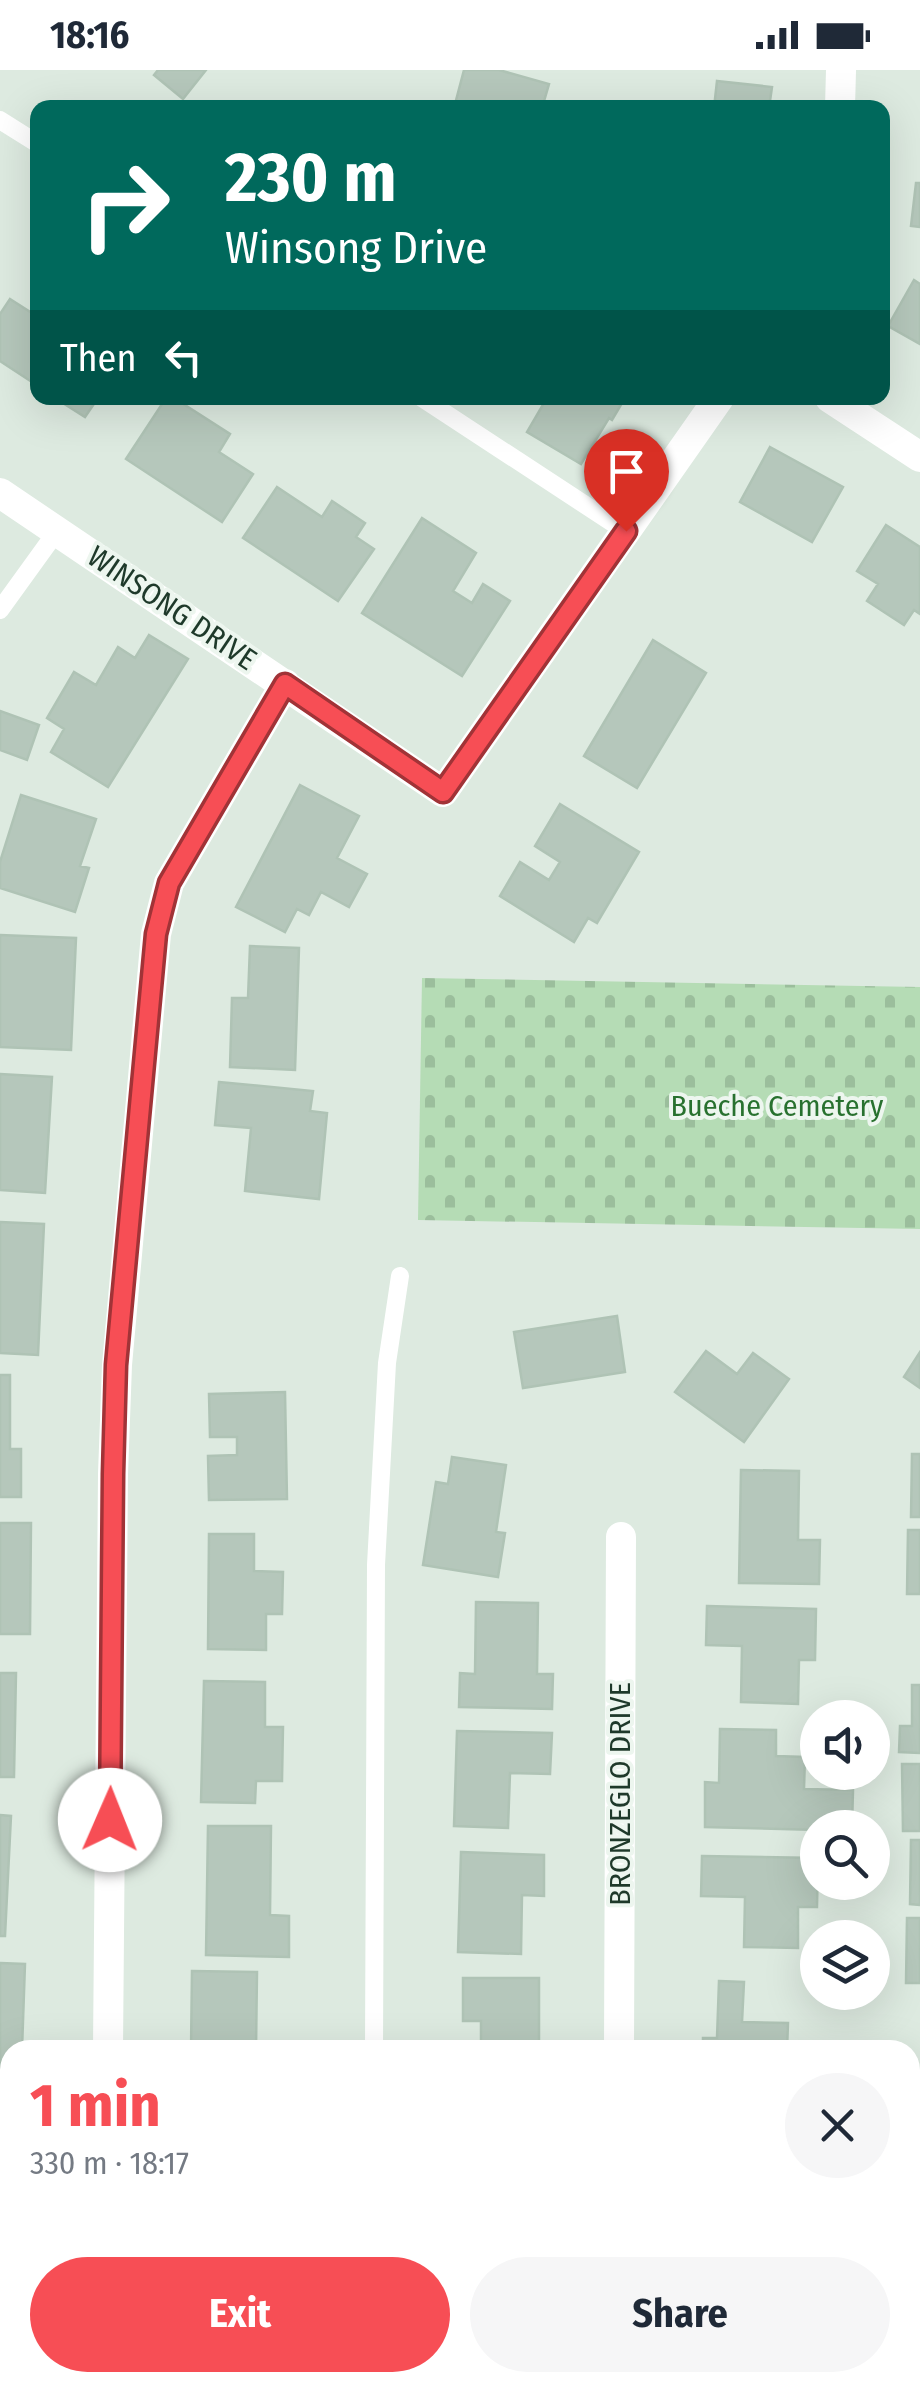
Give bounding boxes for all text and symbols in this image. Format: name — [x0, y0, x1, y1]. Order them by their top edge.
text: 18:16 — [50, 12, 130, 58]
text: 230 m — [225, 136, 397, 220]
icon: right — [60, 140, 190, 270]
text: Winsong Drive — [225, 221, 487, 275]
icon: left — [156, 330, 211, 385]
text: Then — [60, 335, 136, 381]
pin — [584, 429, 669, 532]
icon: arrive — [599, 444, 654, 499]
street label: WINSONG DRIVE — [81, 538, 263, 678]
park label: Bueche Cemetery — [671, 1088, 884, 1124]
street label: BRONZEGLO DRIVE — [602, 1682, 638, 1906]
map controls — [800, 1700, 890, 2010]
button: sound — [800, 1700, 890, 1790]
position arrow — [58, 1768, 162, 1872]
button: search — [800, 1810, 890, 1900]
button: layers — [800, 1920, 890, 2010]
text: 1 min — [30, 2070, 161, 2142]
button: close — [785, 2073, 890, 2178]
text: 330 m · 18:17 — [30, 2144, 189, 2182]
button: Exit — [30, 2257, 450, 2372]
button: Share — [470, 2257, 890, 2372]

